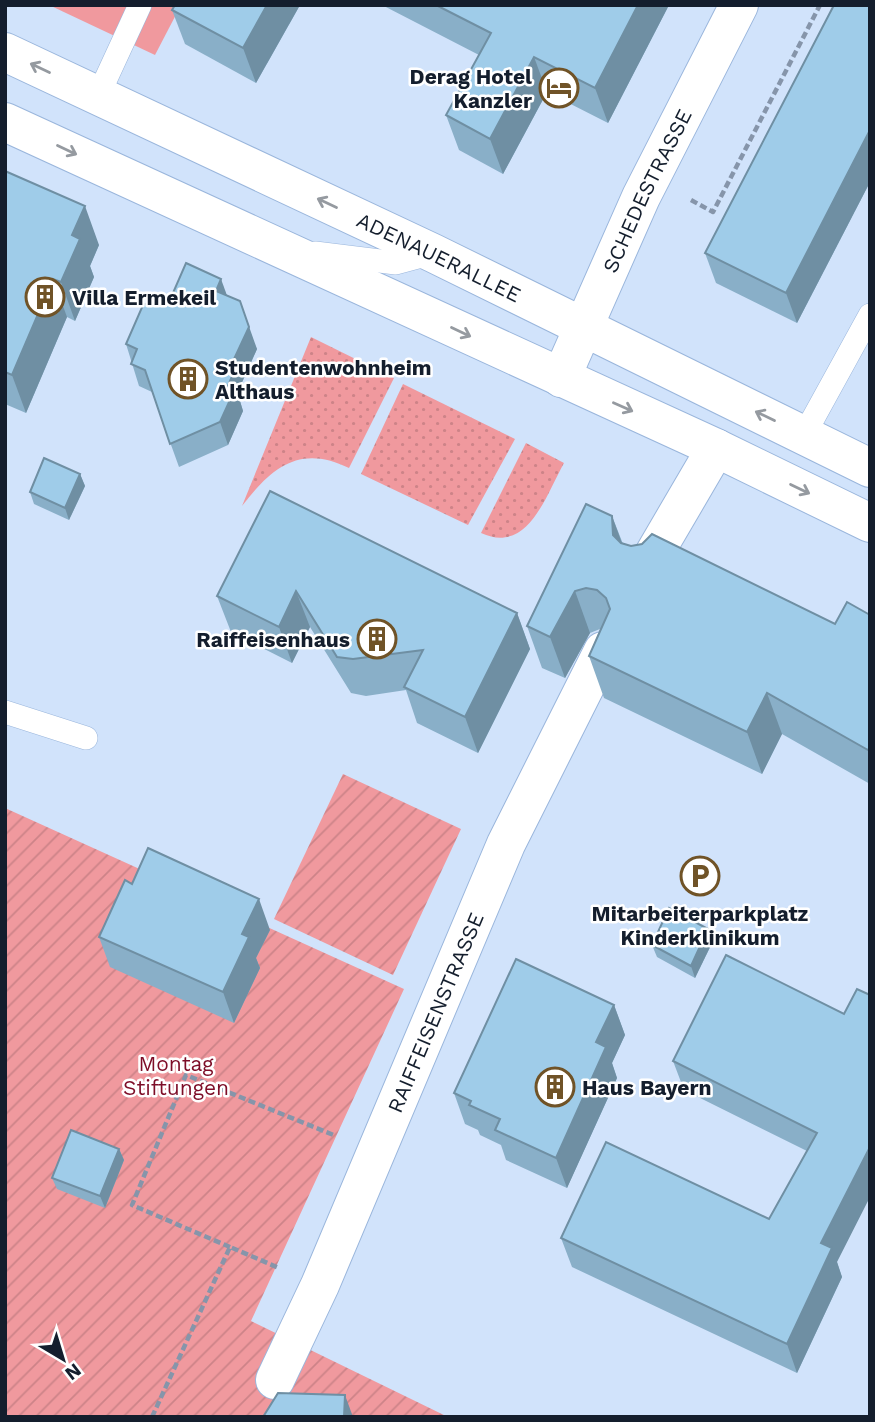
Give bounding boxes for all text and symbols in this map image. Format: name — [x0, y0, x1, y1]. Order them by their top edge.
one-way arrow — [29, 61, 51, 74]
place label: Derag Hotel Kanzler — [410, 64, 532, 113]
hotel icon: Derag Hotel Kanzler — [538, 67, 580, 109]
street label: SCHEDESTRASSE — [597, 104, 696, 276]
one-way arrow — [56, 144, 77, 157]
one-way arrow — [317, 196, 338, 210]
street label: ADENAUERALLEE — [353, 207, 525, 307]
building icon: Villa Ermekeil — [24, 276, 66, 318]
place label: Villa Ermekeil — [72, 285, 216, 310]
one-way arrow — [450, 326, 471, 339]
place label: Studentenwohnheim Althaus — [215, 355, 432, 404]
building icon: Studentenwohnheim Althaus — [167, 358, 209, 400]
one-way arrow — [612, 401, 633, 414]
one-way arrow — [755, 409, 776, 422]
one-way arrow — [789, 483, 810, 496]
building icon: Raiffeisenhaus — [356, 618, 398, 660]
place label: Raiffeisenhaus — [196, 627, 350, 652]
parking icon: Mitarbeiterparkplatz Kinderklinikum — [679, 855, 721, 897]
place label: Mitarbeiterparkplatz Kinderklinikum — [592, 901, 809, 950]
street label: RAIFFEISENSTRASSE — [382, 908, 488, 1116]
park label: Montag Stiftungen — [123, 1051, 229, 1100]
building icon: Haus Bayern — [534, 1066, 576, 1108]
place label: Haus Bayern — [582, 1075, 712, 1100]
north arrow — [28, 1324, 98, 1394]
text: N — [61, 1359, 86, 1385]

